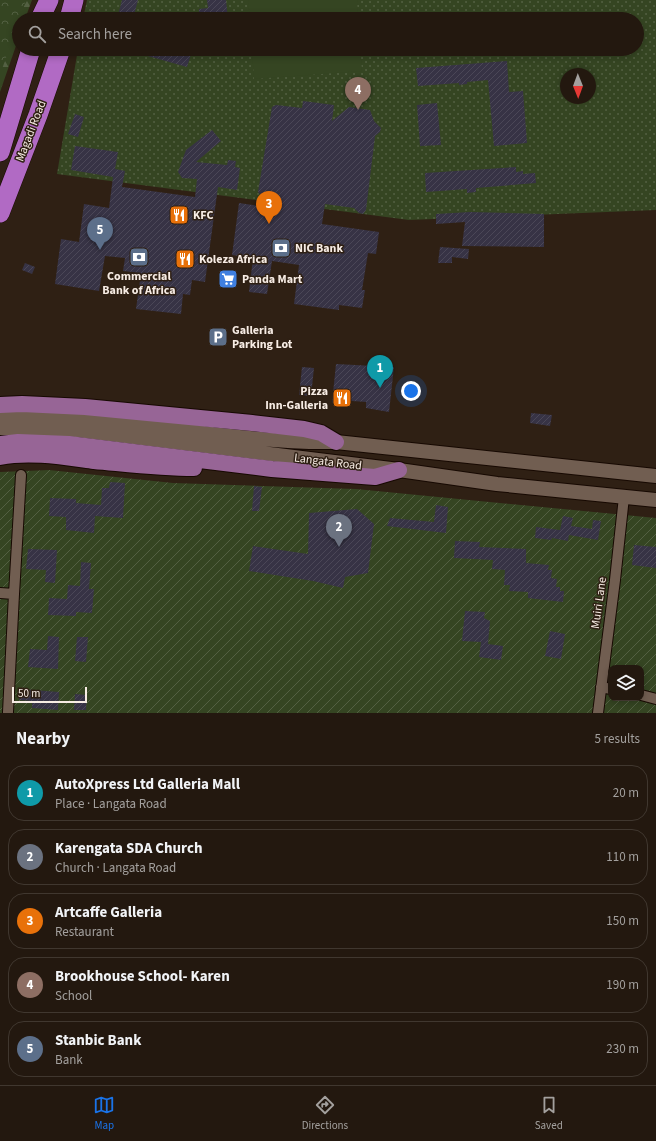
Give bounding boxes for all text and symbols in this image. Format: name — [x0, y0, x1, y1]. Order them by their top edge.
search box — [12, 12, 644, 56]
icon: search — [26, 23, 48, 45]
text: Search here — [58, 24, 132, 45]
north arrow — [560, 68, 596, 104]
pin: 4 — [345, 77, 371, 110]
street label: Magadi Road — [12, 98, 50, 164]
pin: 3 — [256, 191, 282, 224]
restaurant icon: KFC — [168, 204, 190, 226]
place label: KFC — [193, 207, 214, 224]
pin: 5 — [87, 217, 113, 250]
bank icon: NIC Bank — [270, 237, 292, 259]
place label: NIC Bank — [295, 240, 343, 257]
bank icon: Commercial Bank of Africa — [128, 246, 150, 268]
restaurant icon: Koleza Africa — [174, 248, 196, 270]
place label: Koleza Africa — [199, 251, 267, 268]
place label: Commercial Bank of Africa — [102, 268, 176, 299]
supermarket icon: Panda Mart — [217, 268, 239, 290]
place label: Panda Mart — [242, 271, 303, 288]
place label: Galleria Parking Lot — [232, 322, 293, 353]
parking icon: Galleria Parking Lot — [207, 326, 229, 348]
pin: 1 — [367, 355, 393, 388]
your location — [401, 381, 421, 401]
place label: Pizza Inn-Galleria — [265, 383, 328, 414]
restaurant icon: Pizza Inn-Galleria — [331, 387, 353, 409]
street label: Langata Road — [293, 449, 363, 475]
pin: 2 — [326, 514, 352, 547]
street label: Muiri Lane — [587, 576, 611, 630]
map controls — [608, 665, 644, 701]
button: layers — [608, 665, 644, 701]
scale bar — [12, 685, 87, 704]
text: 50 m — [18, 686, 40, 701]
text: Nearby — [16, 727, 70, 751]
text: 5 results — [595, 730, 640, 748]
text: AutoXpress Ltd Galleria Mall — [55, 774, 240, 795]
text: 1 — [27, 784, 33, 802]
text: 20 m — [613, 784, 639, 802]
text: Place · Langata Road — [55, 795, 167, 813]
text: Karengata SDA Church — [55, 838, 203, 859]
text: 2 — [27, 848, 33, 866]
text: 110 m — [606, 848, 639, 866]
text: Church · Langata Road — [55, 859, 176, 877]
text: Artcaffe Galleria — [55, 902, 162, 923]
text: 3 — [27, 912, 33, 930]
text: 150 m — [606, 912, 639, 930]
text: Restaurant — [55, 923, 114, 941]
text: Brookhouse School- Karen — [55, 966, 230, 987]
text: 4 — [27, 976, 33, 994]
text: 190 m — [606, 976, 639, 994]
text: School — [55, 987, 92, 1005]
text: Stanbic Bank — [55, 1030, 141, 1051]
text: 5 — [27, 1040, 33, 1058]
text: 230 m — [606, 1040, 639, 1058]
text: Bank — [55, 1051, 83, 1069]
tab: Map — [93, 1094, 115, 1133]
tab: Directions — [302, 1094, 348, 1133]
tab: Saved — [535, 1094, 563, 1133]

